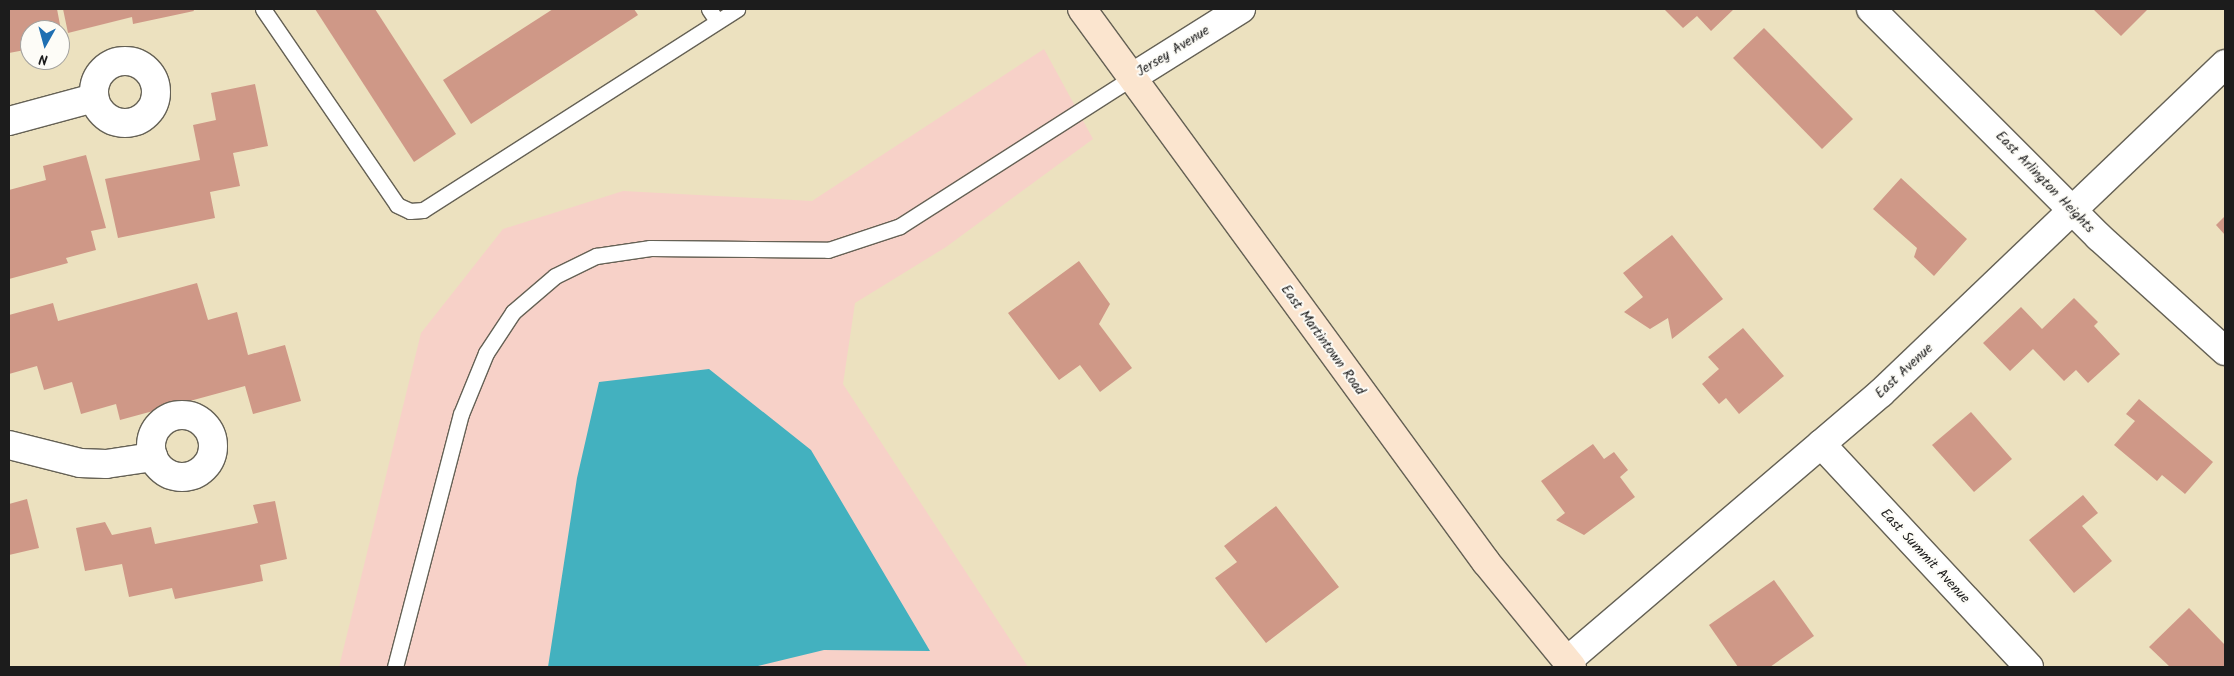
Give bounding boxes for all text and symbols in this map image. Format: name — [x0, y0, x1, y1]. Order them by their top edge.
north arrow — [20, 20, 70, 70]
street label: Jersey Avenue — [1133, 22, 1213, 80]
text: N — [38, 47, 49, 70]
street label: East Arlington Heights — [1992, 128, 2098, 236]
street label: East Martintown Road — [1277, 281, 1369, 399]
street label: East Avenue — [1872, 340, 1936, 402]
street label: East Summit Avenue — [1877, 505, 1973, 607]

